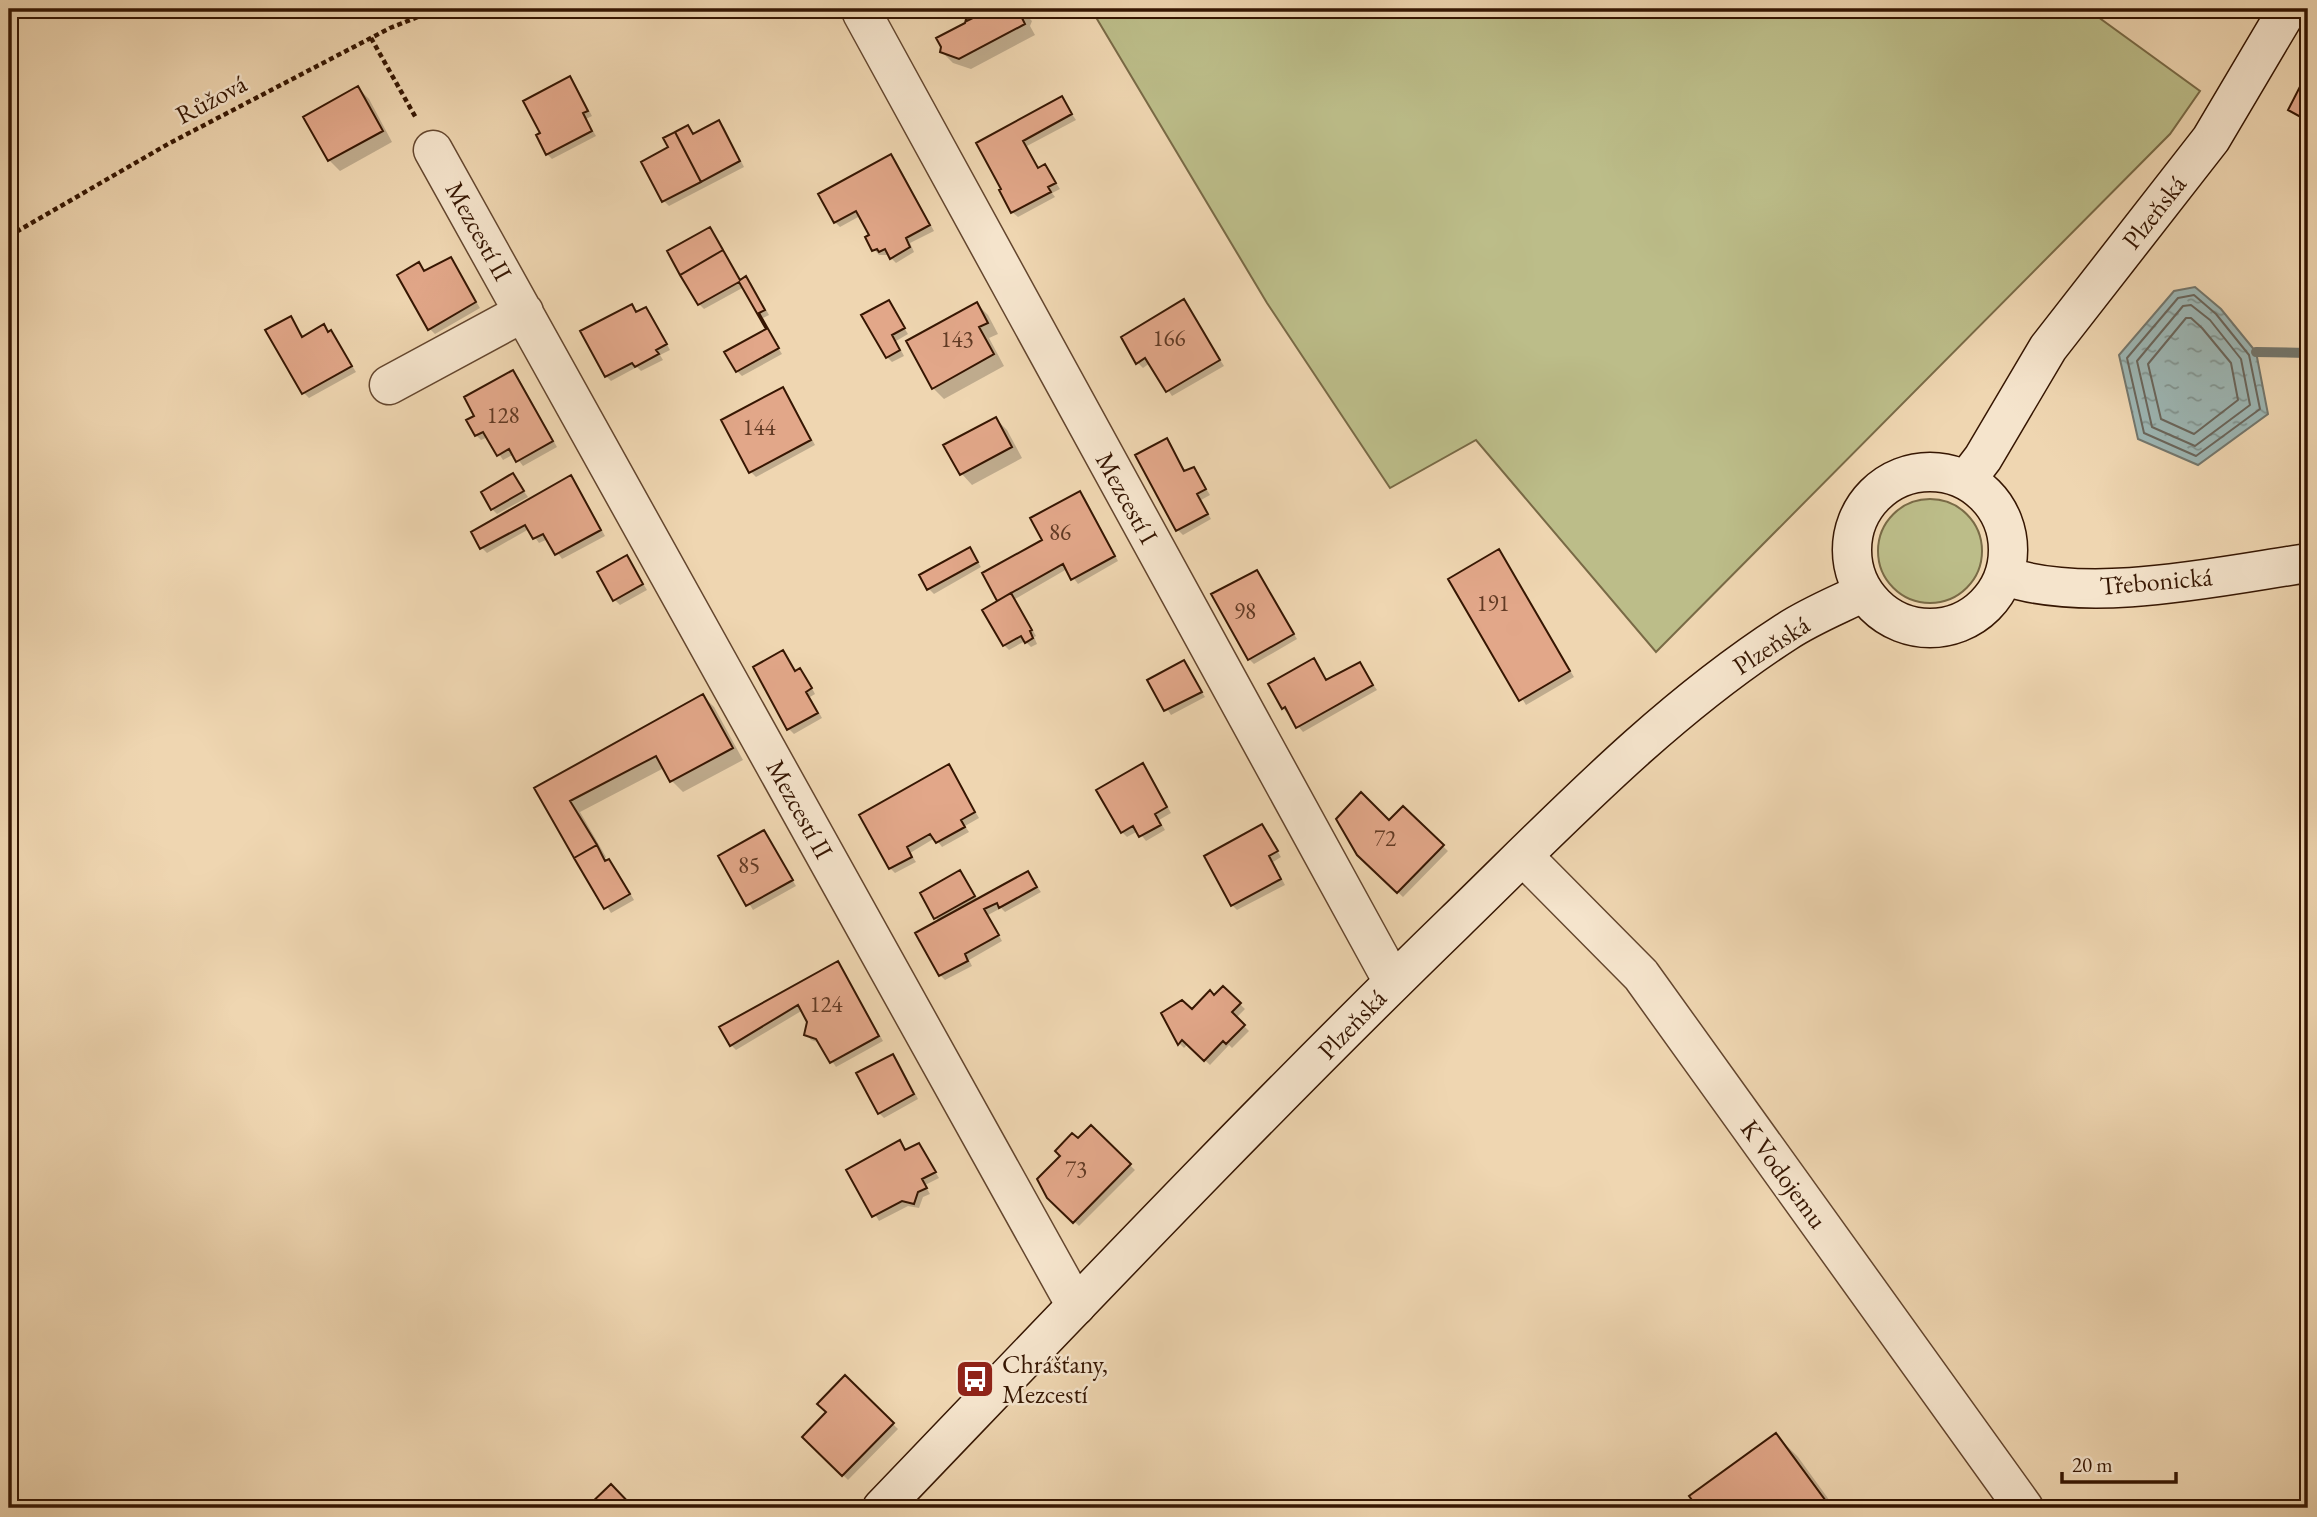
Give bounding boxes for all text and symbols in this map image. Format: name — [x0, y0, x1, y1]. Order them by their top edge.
street label: Růžová — [170, 66, 253, 132]
street label: Plzeňská — [2114, 167, 2194, 256]
street label: Mezcestí Ⅱ — [438, 175, 520, 287]
house number: 166 — [1152, 323, 1186, 353]
house number: 143 — [940, 324, 974, 354]
house number: 128 — [486, 400, 520, 430]
house number: 144 — [742, 412, 777, 442]
street label: Mezcestí Ⅰ — [1088, 446, 1166, 550]
house number: 86 — [1049, 517, 1071, 547]
street label: Třebonická — [2098, 559, 2214, 603]
house number: 191 — [1476, 588, 1510, 618]
house number: 98 — [1234, 596, 1256, 626]
street label: Plzeňská — [1726, 607, 1817, 682]
street label: Mezcestí Ⅱ — [759, 753, 841, 865]
house number: 72 — [1374, 823, 1396, 853]
house number: 85 — [738, 850, 760, 880]
street label: Plzeňská — [1310, 981, 1394, 1066]
house number: 124 — [809, 989, 844, 1019]
street label: K Vodojemu — [1733, 1113, 1835, 1235]
house number: 73 — [1065, 1154, 1087, 1184]
place label: Chrášťany, Mezcestí — [1002, 1347, 1108, 1411]
bus stop icon: Chrášťany, Mezcestí — [954, 1358, 996, 1400]
scale bar — [2062, 1440, 2175, 1484]
text: 20 m — [2072, 1451, 2113, 1478]

